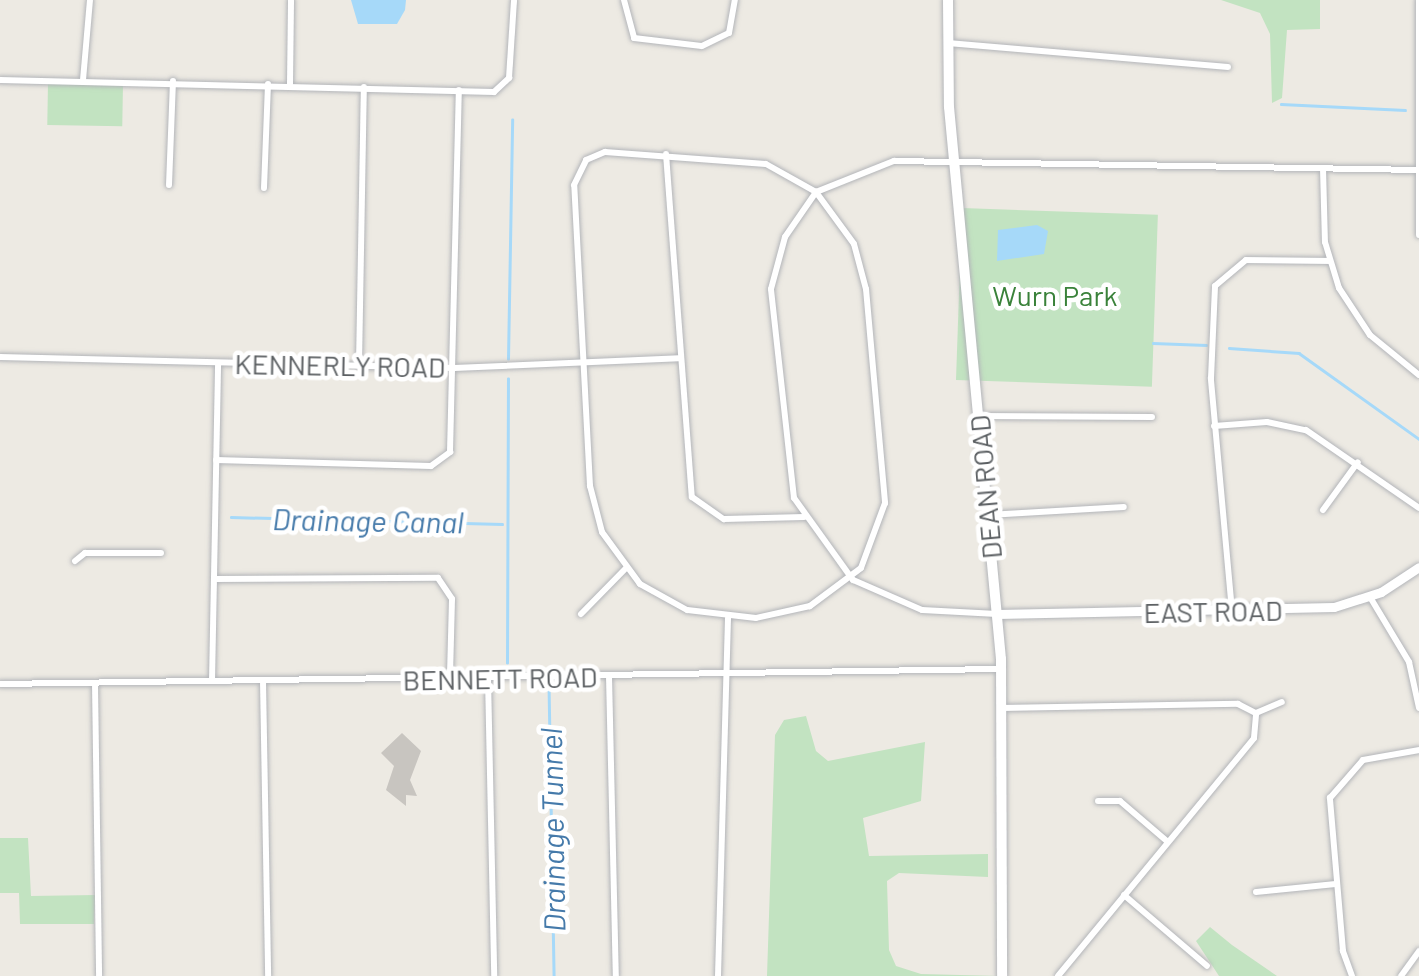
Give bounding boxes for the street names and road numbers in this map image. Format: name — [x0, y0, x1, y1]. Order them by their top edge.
street label: KENNERLY ROAD — [234, 346, 446, 384]
street label: DEAN ROAD — [962, 414, 1008, 560]
street label: EAST ROAD — [1143, 593, 1283, 629]
street label: BENNETT ROAD — [402, 660, 598, 696]

